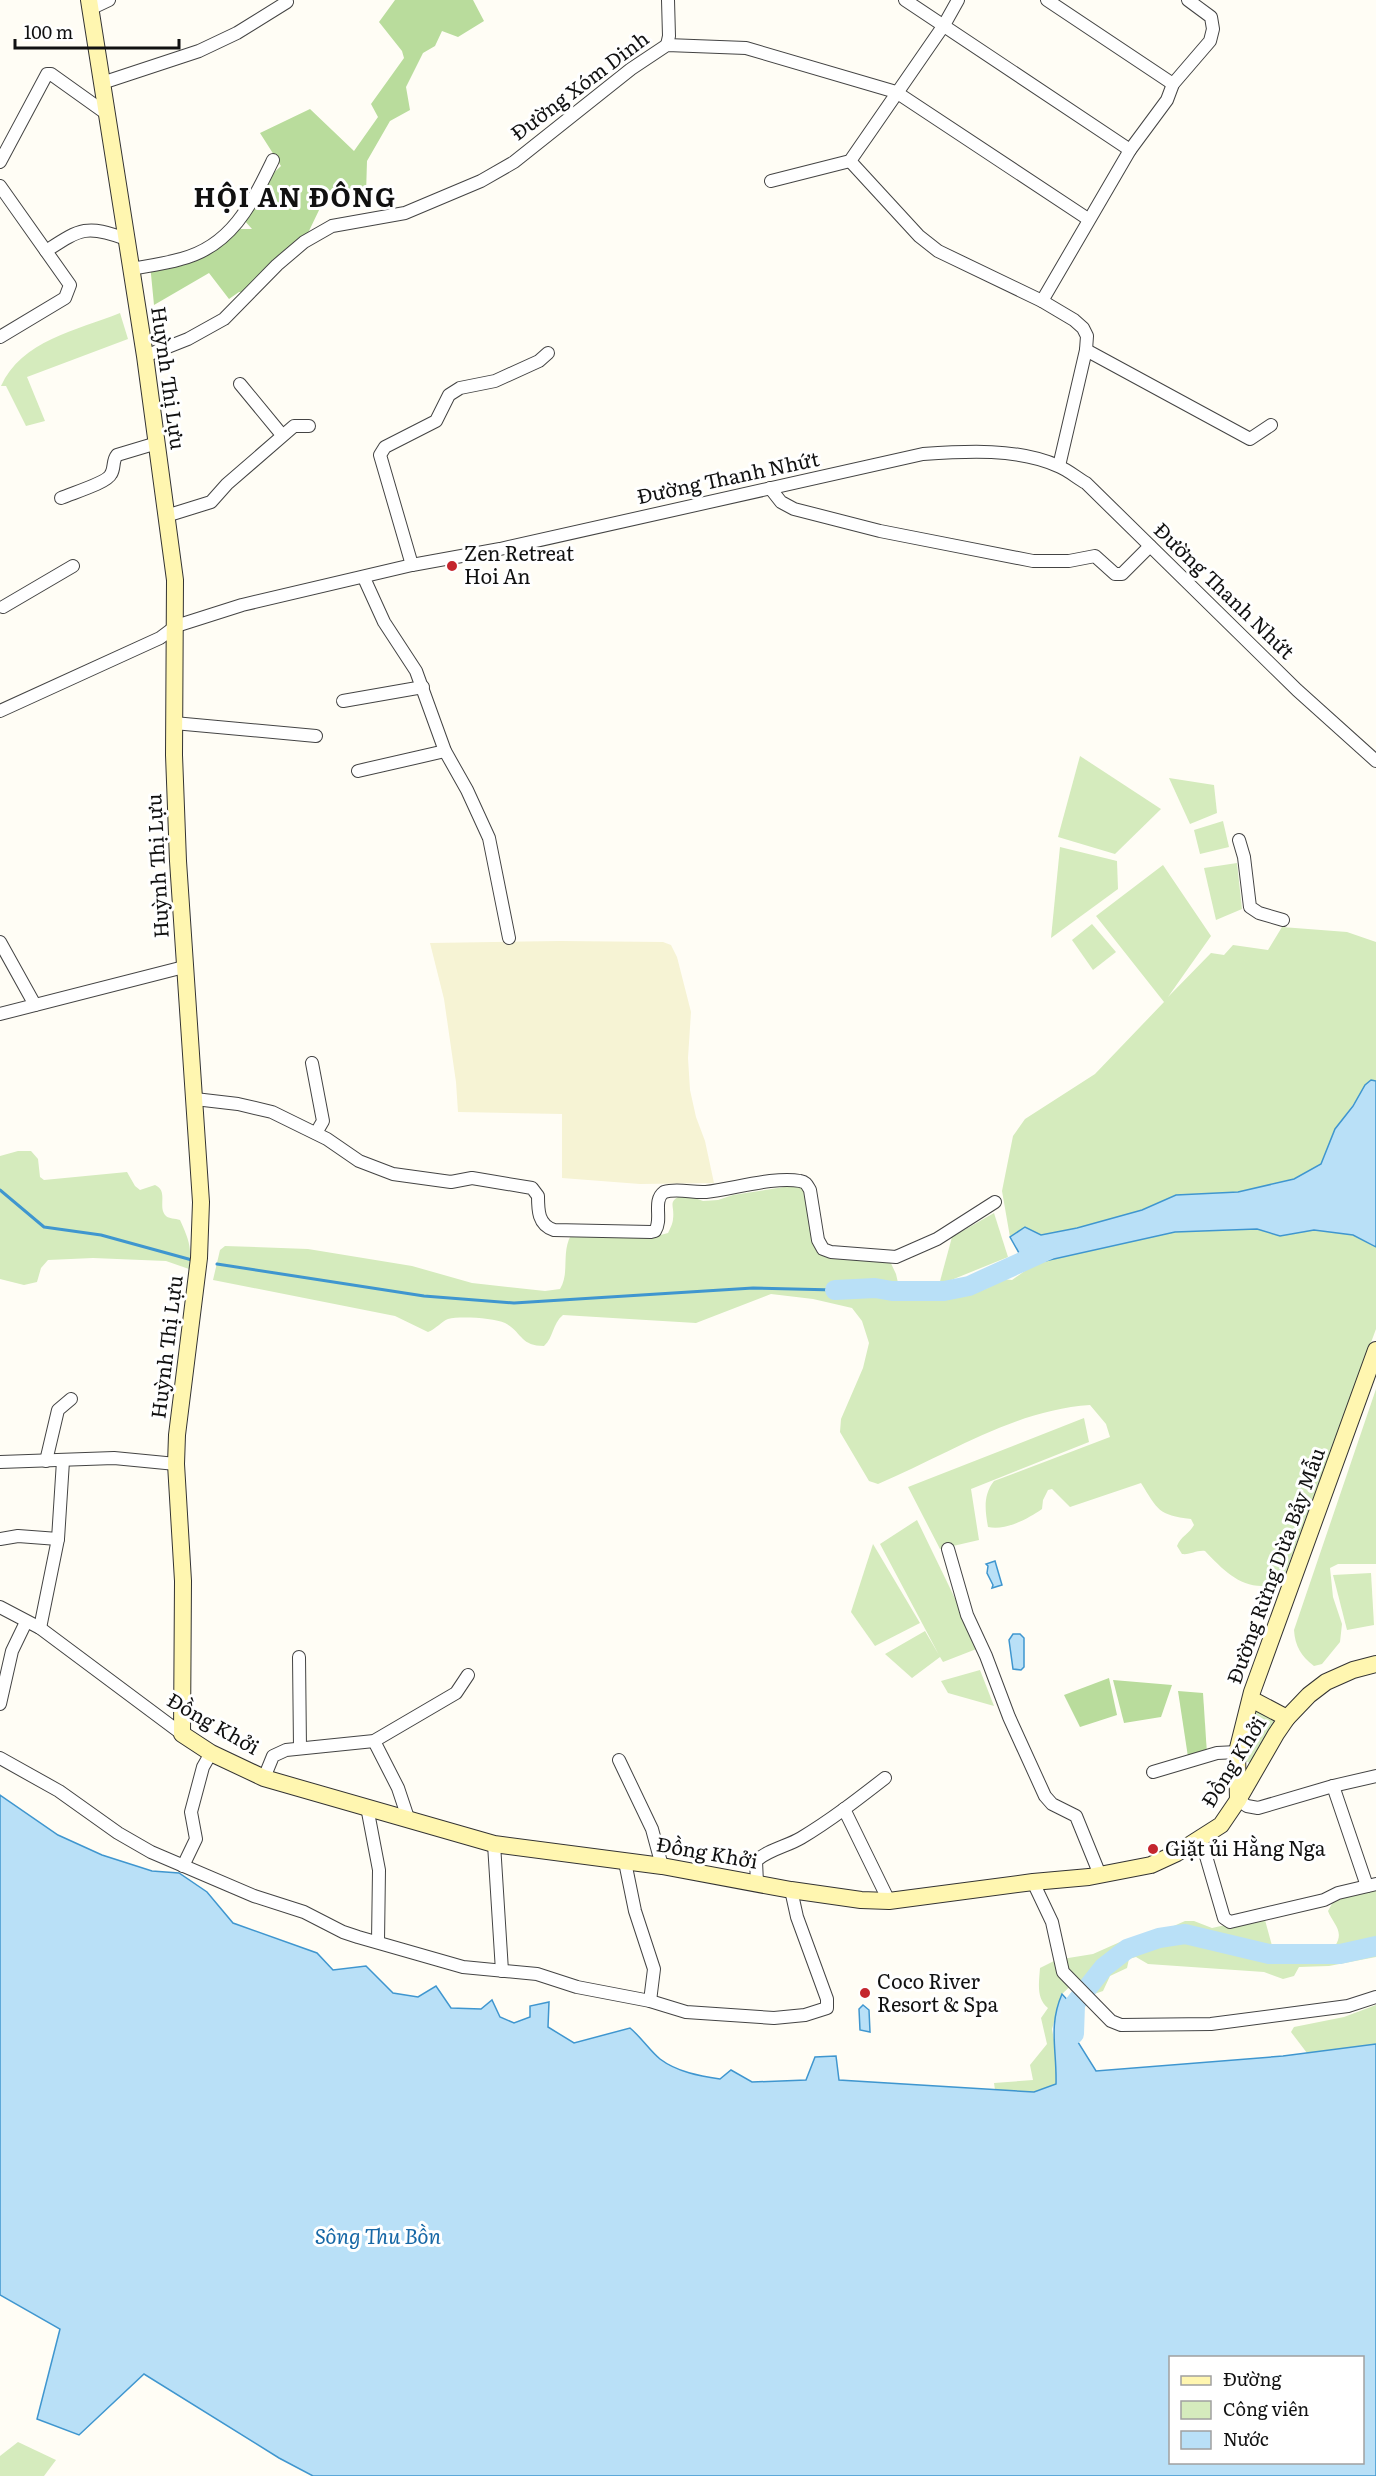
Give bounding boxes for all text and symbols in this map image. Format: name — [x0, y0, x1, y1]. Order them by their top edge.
scale bar — [15, 12, 178, 50]
text: 100 m — [24, 18, 73, 45]
street label: Đường Xóm Dinh — [503, 22, 654, 146]
district label: HỘI AN ĐÔNG — [193, 176, 397, 215]
street label: Huỳnh Thị Lựu — [145, 304, 195, 452]
street label: Đường Thanh Nhứt — [634, 442, 822, 510]
street label: Đường Thanh Nhứt — [1148, 514, 1303, 665]
place label: Zen Retreat Hoi An — [464, 537, 574, 590]
marker: Zen Retreat Hoi An — [445, 559, 459, 573]
street label: Huỳnh Thị Lựu — [137, 793, 175, 939]
street label: Huỳnh Thị Lựu — [141, 1273, 189, 1420]
street label: Đường Rừng Dừa Bảy Mẫu — [1217, 1443, 1331, 1688]
street label: Đồng Khởi — [162, 1684, 266, 1761]
street label: Đồng Khởi — [1192, 1709, 1272, 1812]
street label: Đồng Khởi — [654, 1827, 761, 1875]
place label: Giặt ủi Hằng Nga — [1165, 1832, 1326, 1862]
marker: Giặt ủi Hằng Nga — [1146, 1842, 1160, 1856]
place label: Coco River Resort & Spa — [877, 1965, 999, 2018]
marker: Coco River Resort & Spa — [858, 1986, 872, 2000]
water label: Sông Thu Bồn — [315, 2219, 442, 2250]
legend — [1169, 2356, 1364, 2464]
text: Đường — [1223, 2365, 1282, 2392]
text: Công viên — [1223, 2395, 1309, 2422]
text: Nước — [1223, 2425, 1269, 2452]

